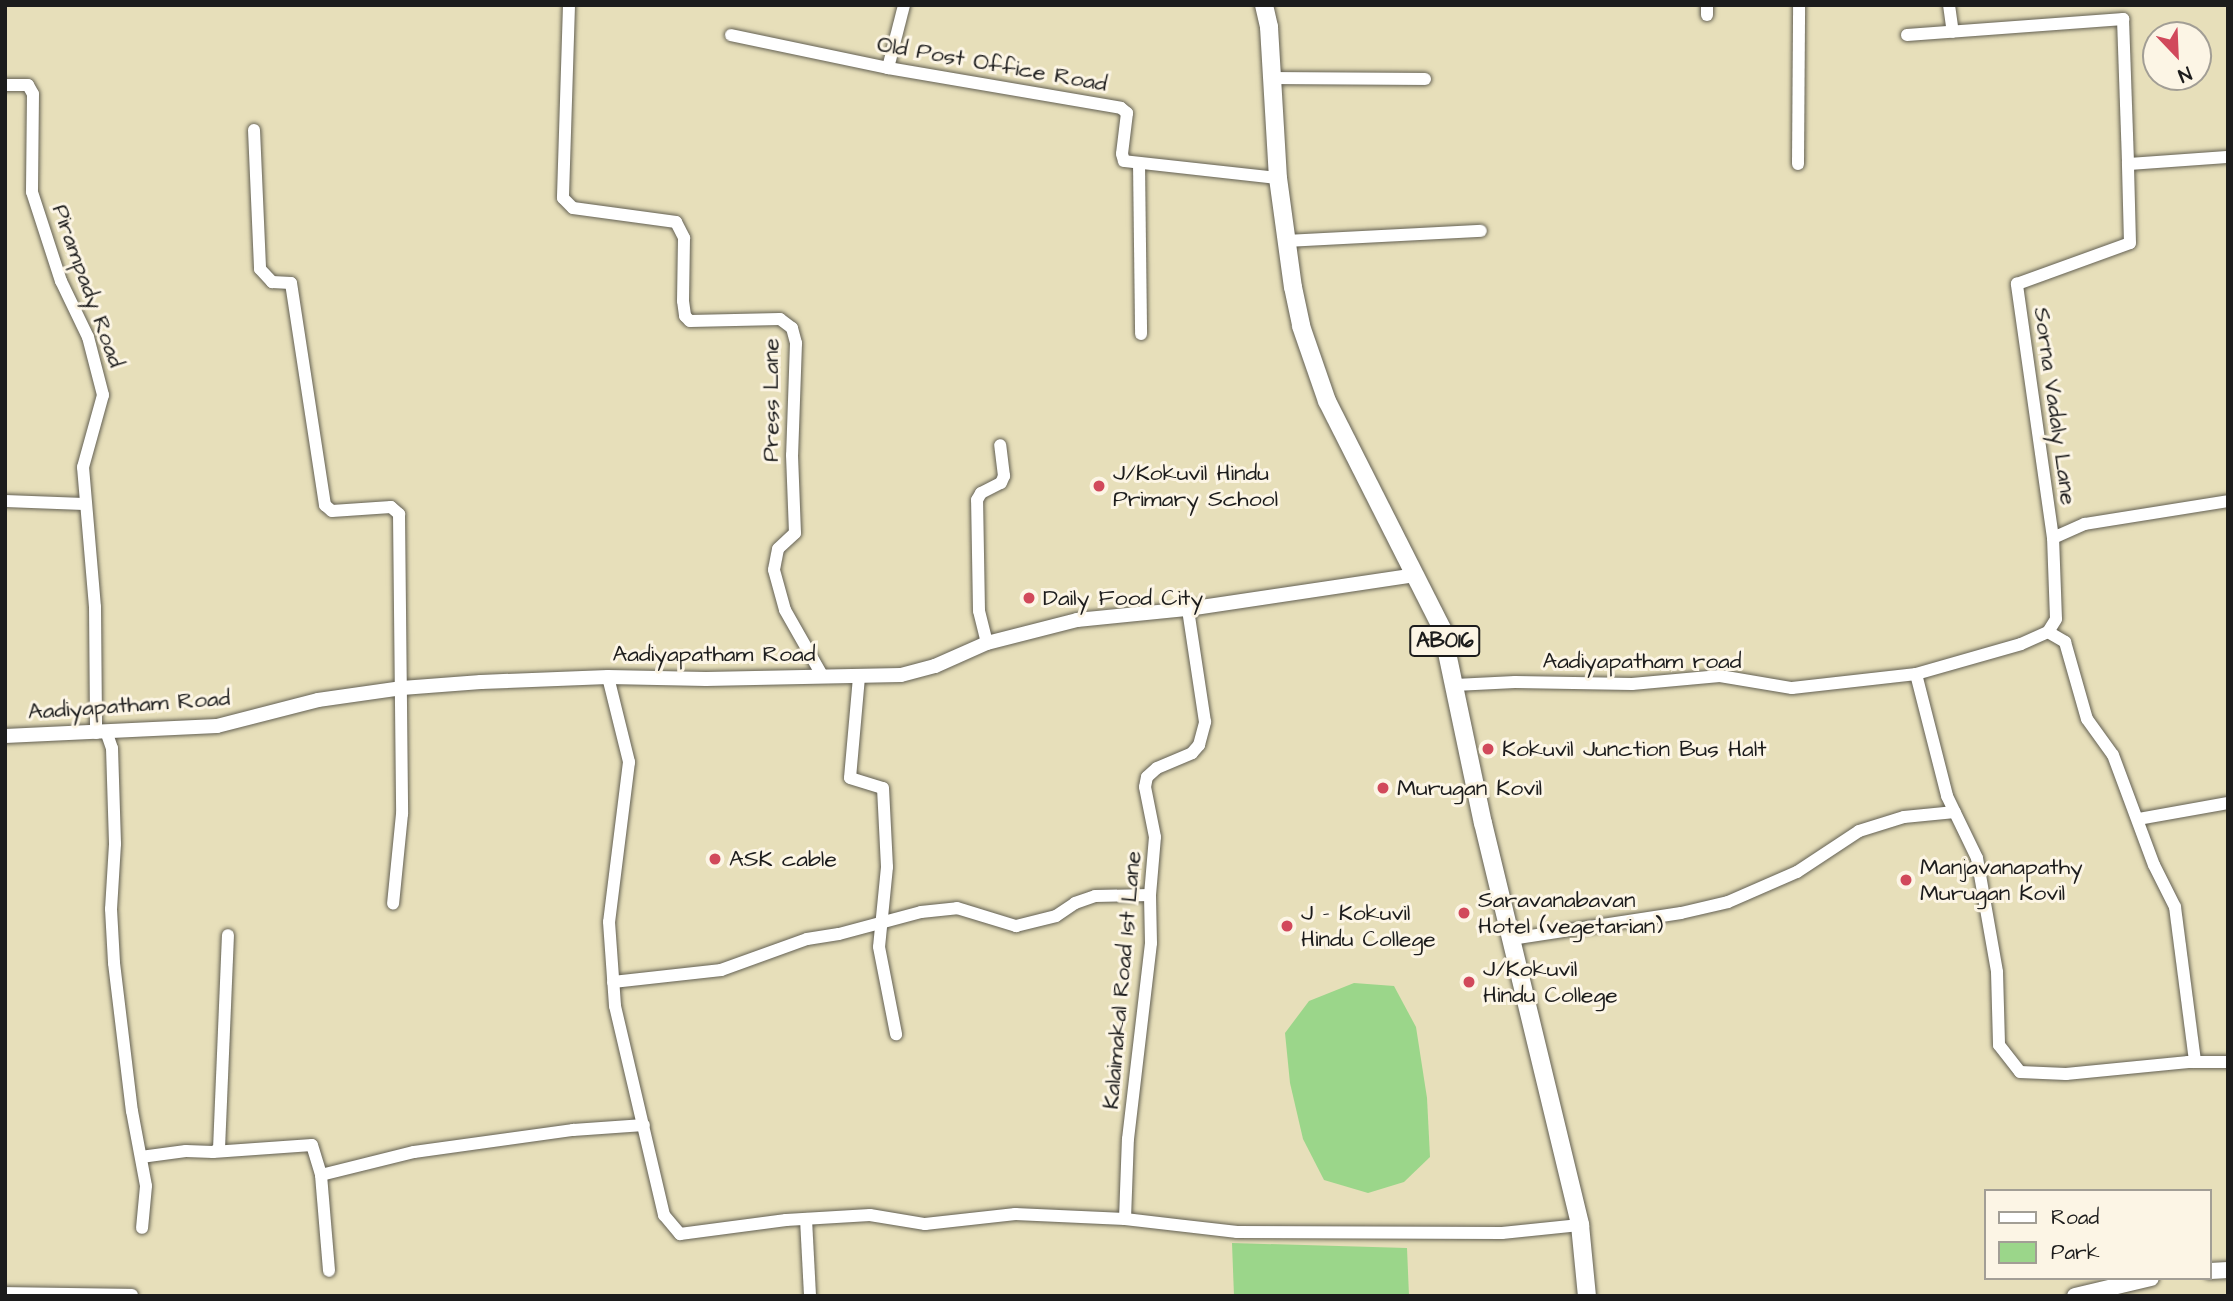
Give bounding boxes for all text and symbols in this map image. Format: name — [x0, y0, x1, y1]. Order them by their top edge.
north arrow — [2142, 21, 2212, 91]
street label: Old Post Office Road — [875, 30, 1109, 98]
text: N — [2174, 59, 2195, 89]
street label: Pirampady Road — [46, 201, 130, 371]
street label: Sorna Vadaly Lane — [2027, 305, 2083, 507]
street label: Press Lane — [757, 338, 785, 462]
place label: J/Kokuvil Hindu Primary School — [1113, 459, 1278, 513]
marker: J/Kokuvil Hindu Primary School — [1091, 478, 1107, 494]
place label: Daily Food City — [1043, 584, 1203, 612]
marker: Daily Food City — [1021, 590, 1037, 606]
road number: AB016 — [1408, 624, 1482, 658]
street label: Aadiyapatham Road — [613, 640, 815, 668]
street label: Aadiyapatham road — [1542, 647, 1742, 675]
street label: Aadiyapatham Road — [27, 684, 231, 726]
place label: Kokuvil Junction Bus Halt — [1502, 735, 1767, 763]
marker: Kokuvil Junction Bus Halt — [1480, 741, 1496, 757]
place label: Murugan Kovil — [1397, 774, 1542, 802]
marker: Murugan Kovil — [1375, 780, 1391, 796]
place label: ASK cable — [729, 845, 837, 873]
street label: Kalaimakal Road 1st Lane — [1097, 850, 1147, 1110]
marker: ASK cable — [707, 851, 723, 867]
place label: Manjavanapathy Murugan Kovil — [1920, 853, 2083, 907]
marker: Manjavanapathy Murugan Kovil — [1898, 872, 1914, 888]
place label: Saravanabavan Hotel (vegetarian) — [1478, 886, 1663, 940]
place label: J - Kokuvil Hindu College — [1301, 899, 1436, 953]
marker: Saravanabavan Hotel (vegetarian) — [1456, 905, 1472, 921]
marker: J - Kokuvil Hindu College — [1279, 918, 1295, 934]
place label: J/Kokuvil Hindu College — [1483, 955, 1618, 1009]
marker: J/Kokuvil Hindu College — [1461, 974, 1477, 990]
legend — [1984, 1189, 2212, 1280]
text: Road — [2051, 1203, 2099, 1232]
text: Park — [2051, 1238, 2100, 1267]

